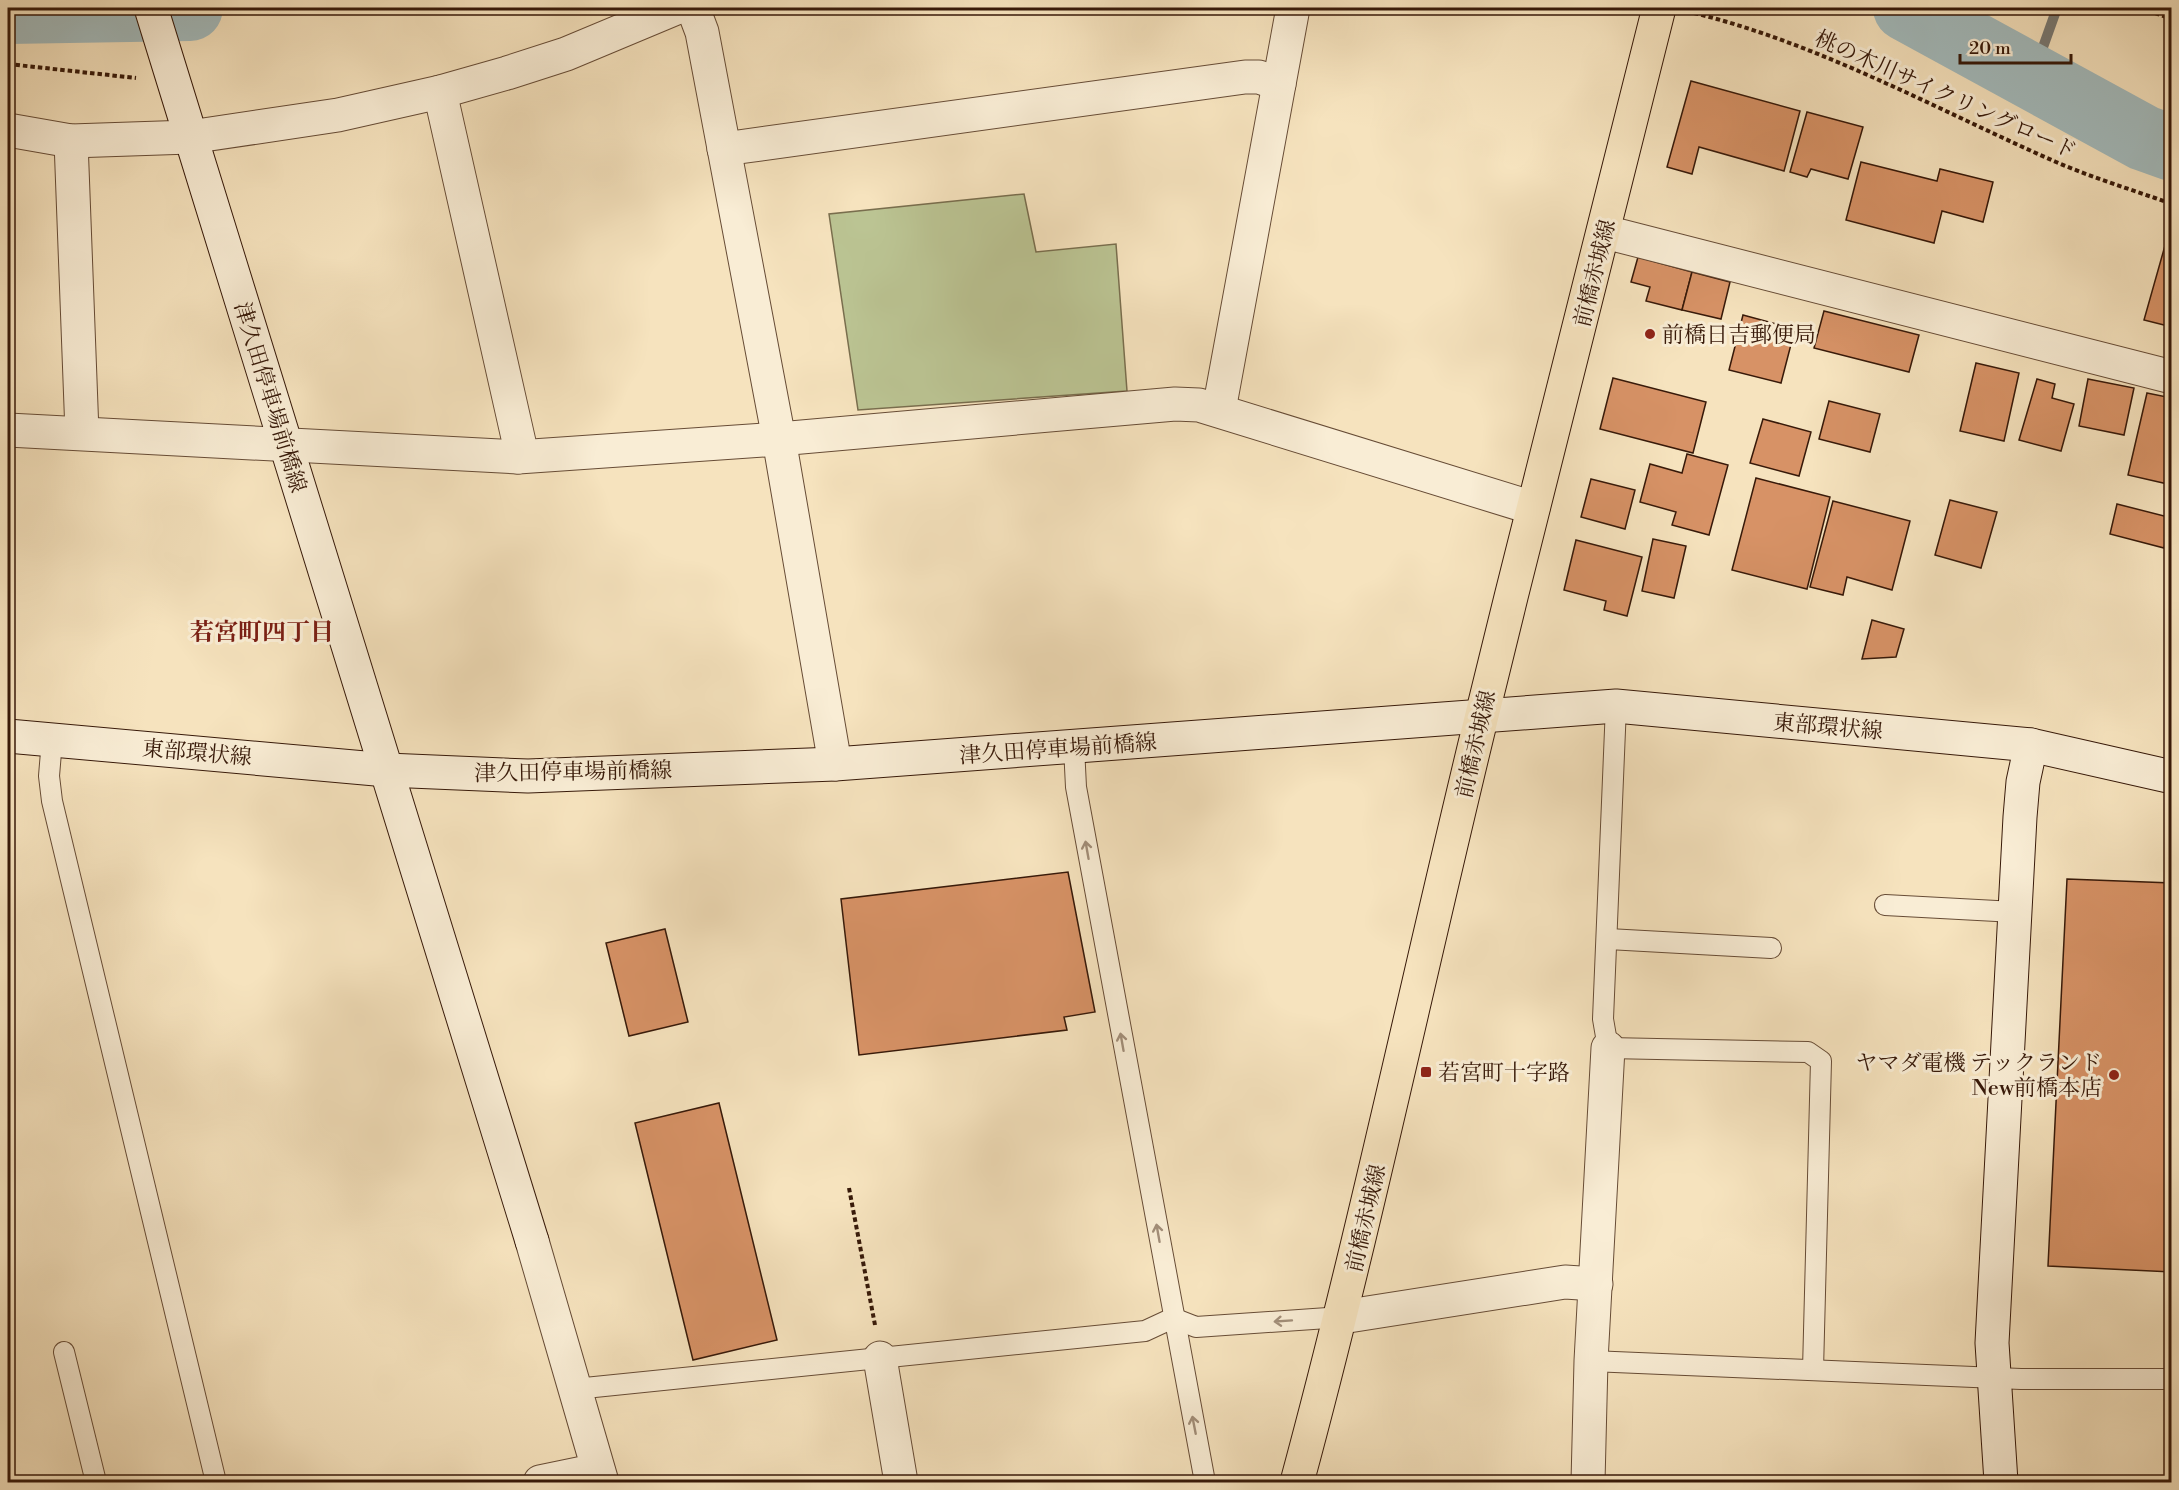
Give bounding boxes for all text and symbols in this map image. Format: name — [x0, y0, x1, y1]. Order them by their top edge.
street label: 桃の木川サイクリングロード — [1810, 25, 2080, 165]
scale bar — [1960, 27, 2071, 65]
text: 20 m — [1969, 37, 2011, 60]
street label: 前橋赤城線 — [1569, 217, 1622, 330]
street label: 津久田停車場前橋線 — [228, 299, 311, 496]
place label: 前橋日吉郵便局 — [1662, 322, 1816, 349]
marker: 前橋日吉郵便局 — [1643, 327, 1657, 341]
district label: 若宮町四丁目 — [190, 618, 334, 648]
street label: 前橋赤城線 — [1451, 688, 1502, 801]
street label: 東部環状線 — [1772, 709, 1884, 746]
street label: 津久田停車場前橋線 — [958, 729, 1158, 770]
street label: 東部環状線 — [141, 735, 253, 772]
street label: 津久田停車場前橋線 — [474, 757, 672, 788]
one-way arrow — [1081, 841, 1092, 860]
one-way arrow — [1117, 1032, 1128, 1052]
place label: ヤマダ電機 テックランド New前橋本店 — [1855, 1050, 2102, 1102]
place label: 若宮町十字路 — [1438, 1060, 1570, 1087]
marker: 若宮町十字路 — [1419, 1065, 1433, 1079]
marker: ヤマダ電機 テックランド New前橋本店 — [2107, 1068, 2121, 1082]
street label: 前橋赤城線 — [1341, 1162, 1392, 1275]
one-way arrow — [1152, 1224, 1163, 1244]
one-way arrow — [1274, 1316, 1294, 1327]
one-way arrow — [1188, 1416, 1199, 1435]

